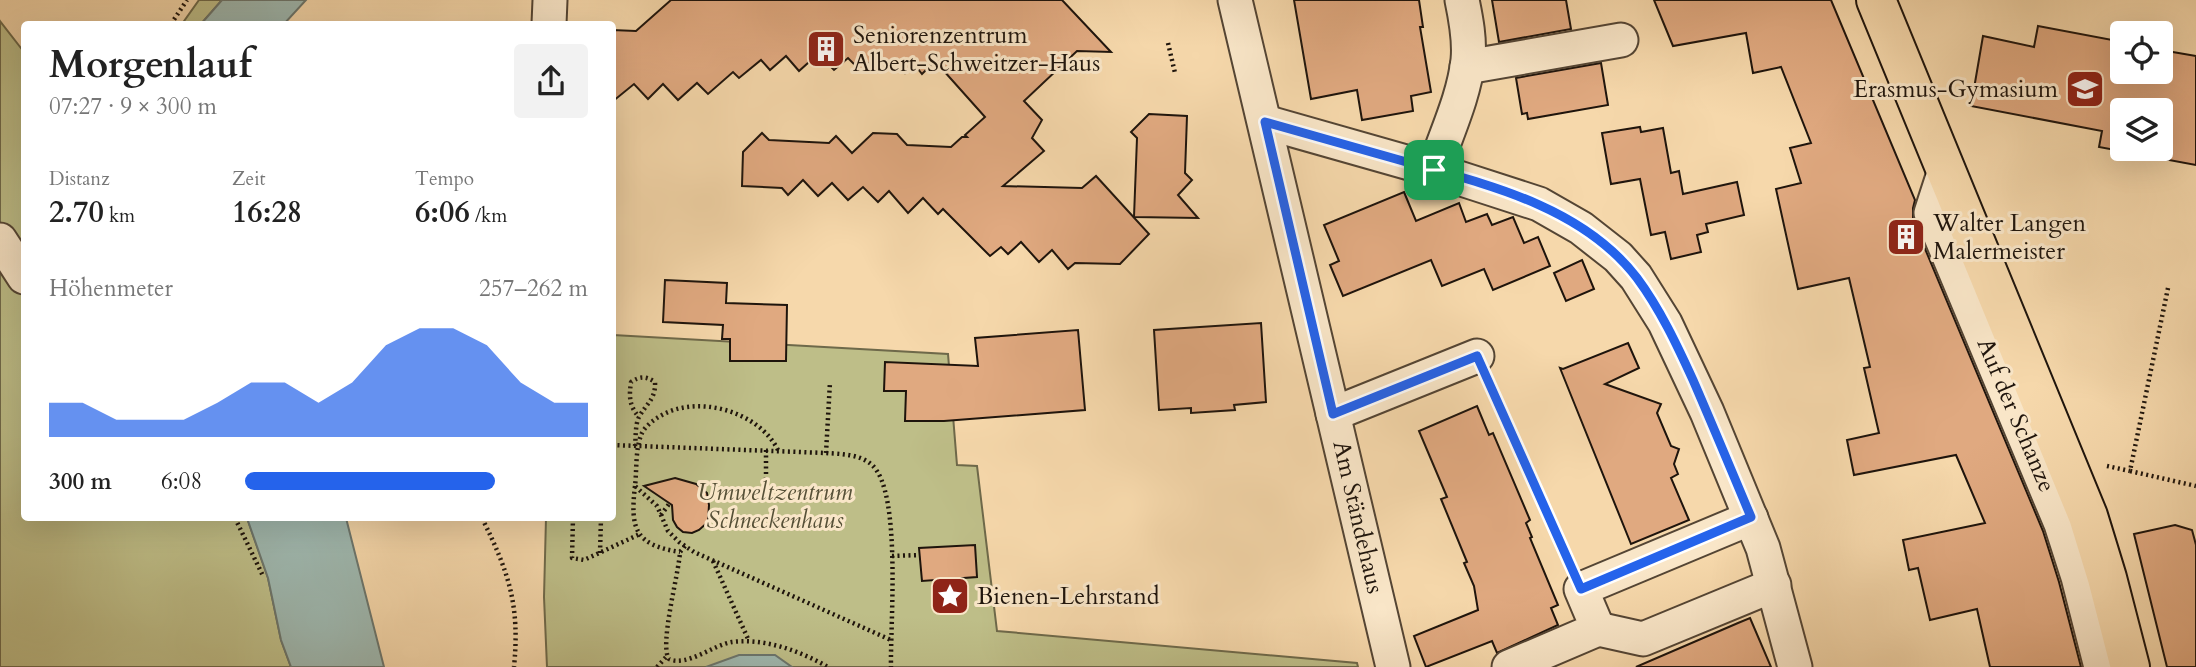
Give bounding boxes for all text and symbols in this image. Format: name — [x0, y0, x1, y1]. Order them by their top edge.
place label: Seniorenzentrum Albert-Schweitzer-Haus — [853, 19, 1100, 80]
map controls — [2110, 21, 2173, 161]
button: locate — [2110, 21, 2173, 84]
building icon: Seniorenzentrum Albert-Schweitzer-Haus — [805, 28, 847, 70]
text: Morgenlauf — [49, 39, 252, 91]
button: share — [514, 44, 588, 118]
school or university icon: Erasmus-Gymasium — [2064, 68, 2106, 110]
place label: Erasmus-Gymasium — [1853, 73, 2059, 106]
text: 07:27 · 9 × 300 m — [49, 91, 217, 122]
button: layers — [2110, 98, 2173, 161]
pin — [1404, 140, 1464, 200]
icon: arrive — [1415, 151, 1453, 189]
text: Distanz — [49, 166, 110, 192]
text: Zeit — [232, 166, 266, 192]
text: Tempo — [415, 166, 474, 192]
text: 2.70 — [49, 192, 104, 233]
text: 16:28 — [232, 192, 302, 233]
text: 6:06 — [415, 192, 470, 233]
text: km — [104, 203, 135, 229]
text: /km — [470, 203, 507, 229]
place label: Walter Langen Malermeister — [1932, 207, 2087, 268]
building icon: Walter Langen Malermeister — [1885, 216, 1927, 258]
text: Höhenmeter — [49, 273, 173, 304]
text: 257–262 m — [479, 273, 588, 304]
street label: Auf der Schanze — [1969, 333, 2063, 497]
street label: Am Ständehaus — [1324, 437, 1392, 597]
text: 300 m — [49, 466, 112, 497]
text: 6:08 — [161, 466, 202, 497]
park label: Umweltzentrum Schneckenhaus — [697, 476, 853, 537]
place icon: Bienen-Lehrstand — [929, 575, 971, 617]
place label: Bienen-Lehrstand — [977, 580, 1160, 613]

